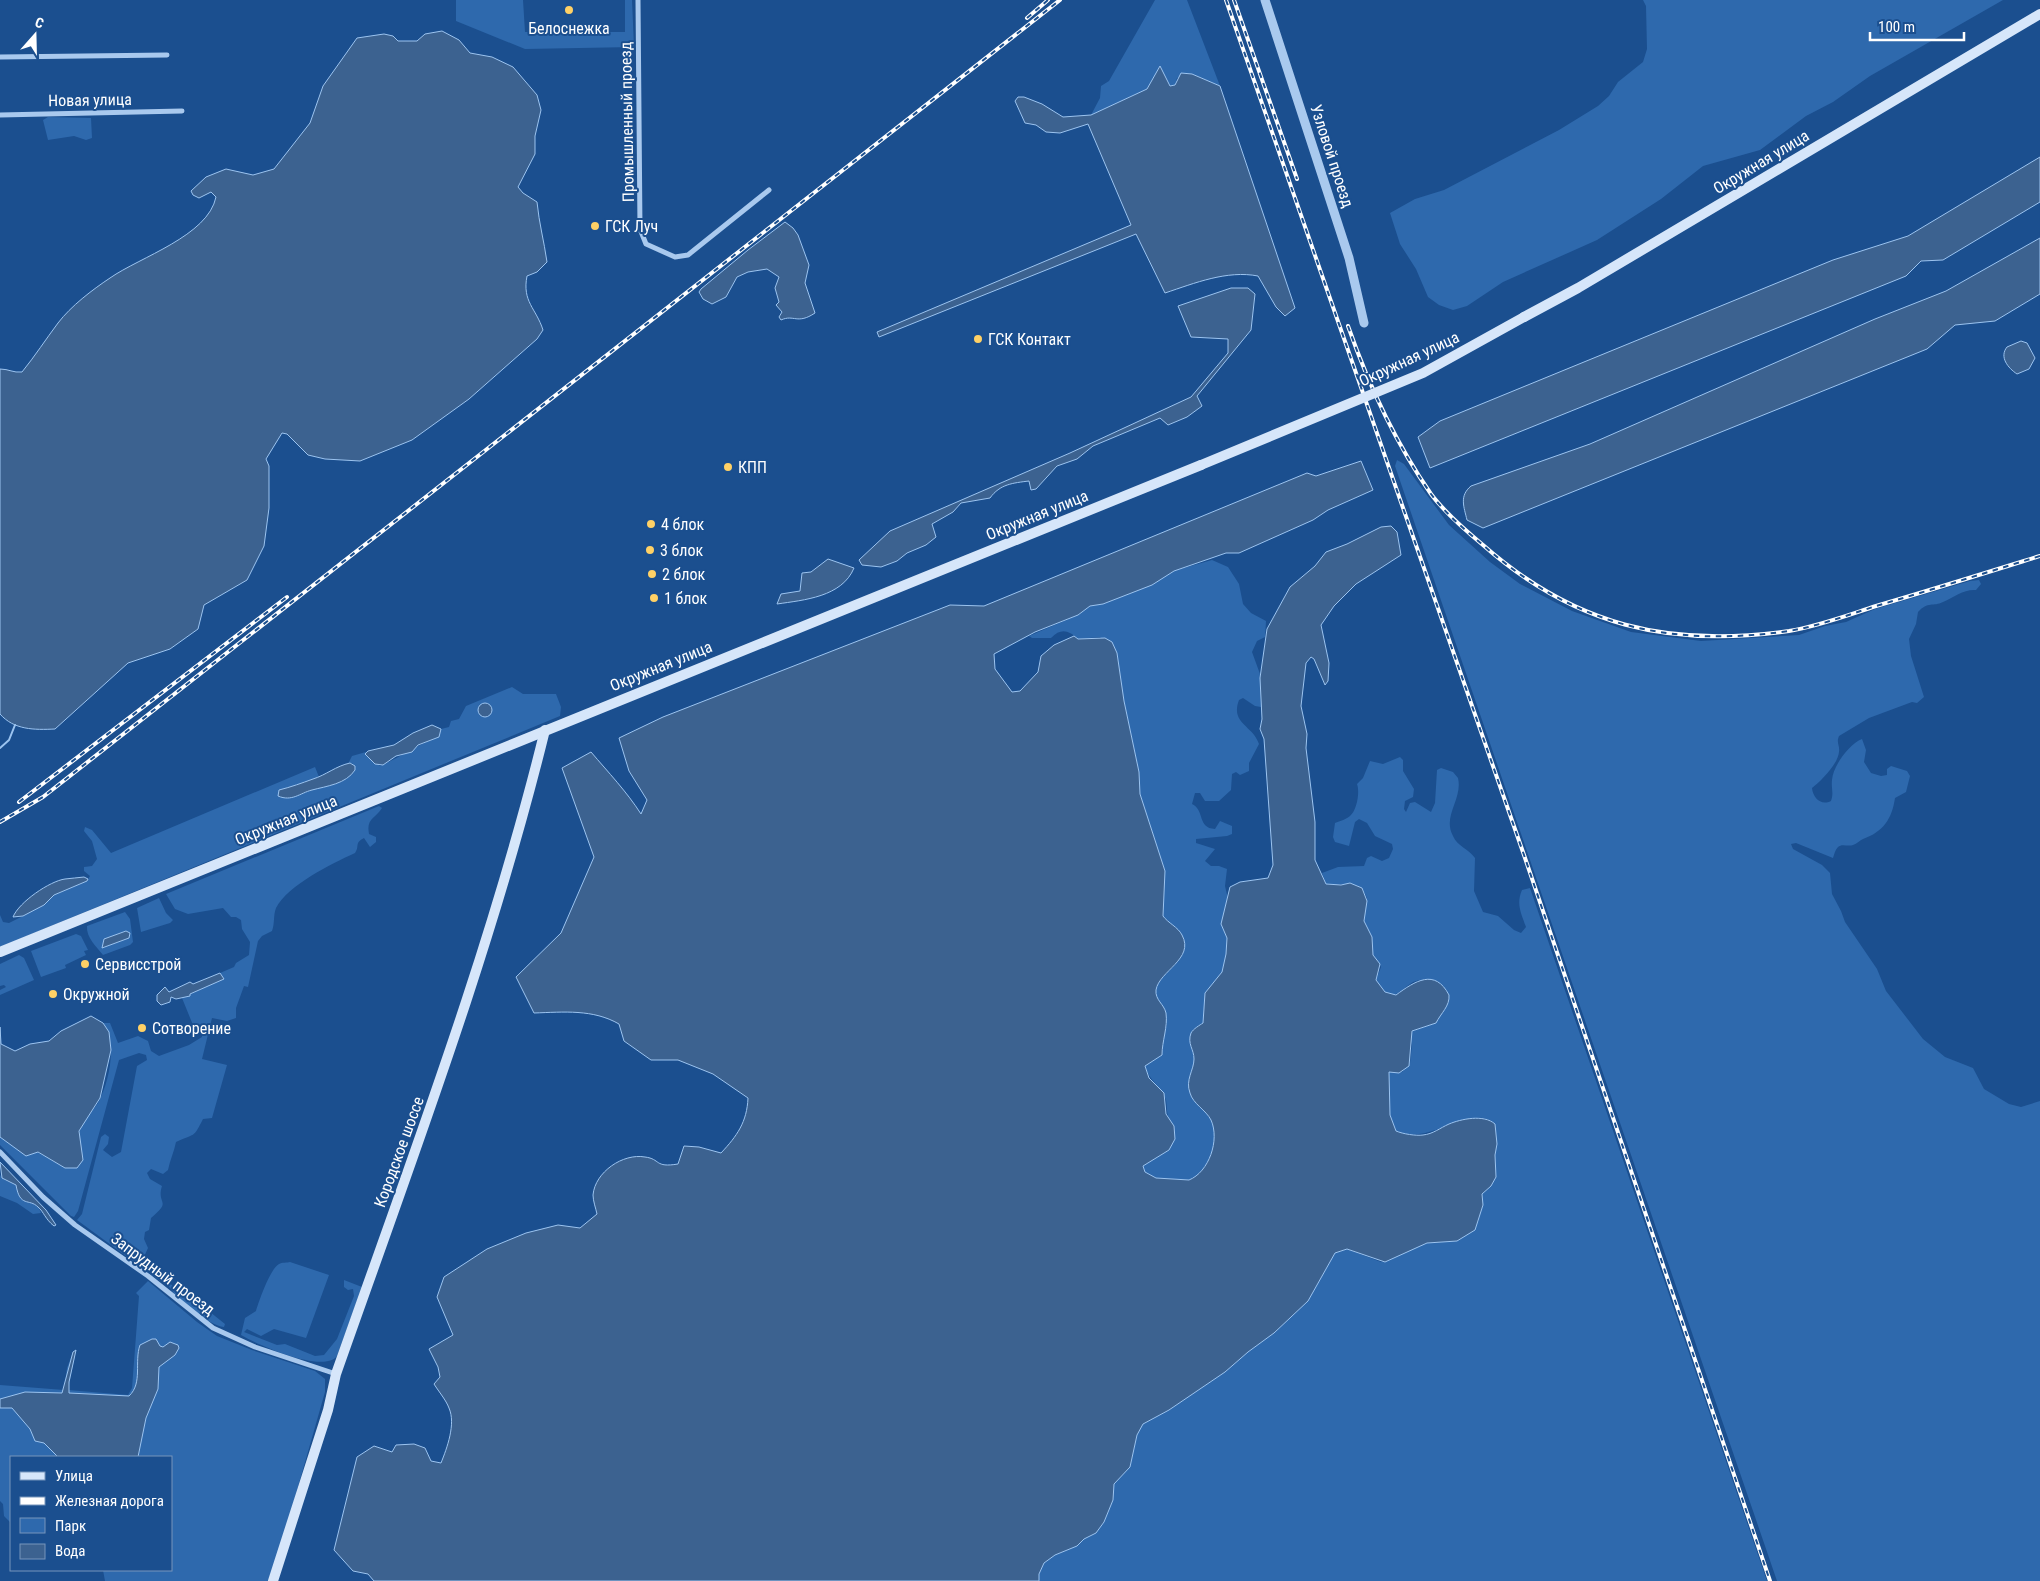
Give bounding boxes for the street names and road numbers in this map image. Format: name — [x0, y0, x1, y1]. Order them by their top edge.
street label: Промышленный проезд — [616, 41, 638, 202]
street label: Новая улица — [48, 90, 132, 110]
street label: Узловой проезд — [1306, 102, 1358, 210]
street label: Окружная улица — [1710, 126, 1812, 198]
street label: Окружная улица — [1356, 328, 1462, 390]
street label: Окружная улица — [983, 486, 1091, 544]
street label: Окружная улица — [607, 637, 715, 695]
street label: Окружная улица — [232, 791, 340, 849]
street label: Кородское шоссе — [370, 1094, 428, 1210]
street label: Запрудный проезд — [107, 1229, 219, 1319]

